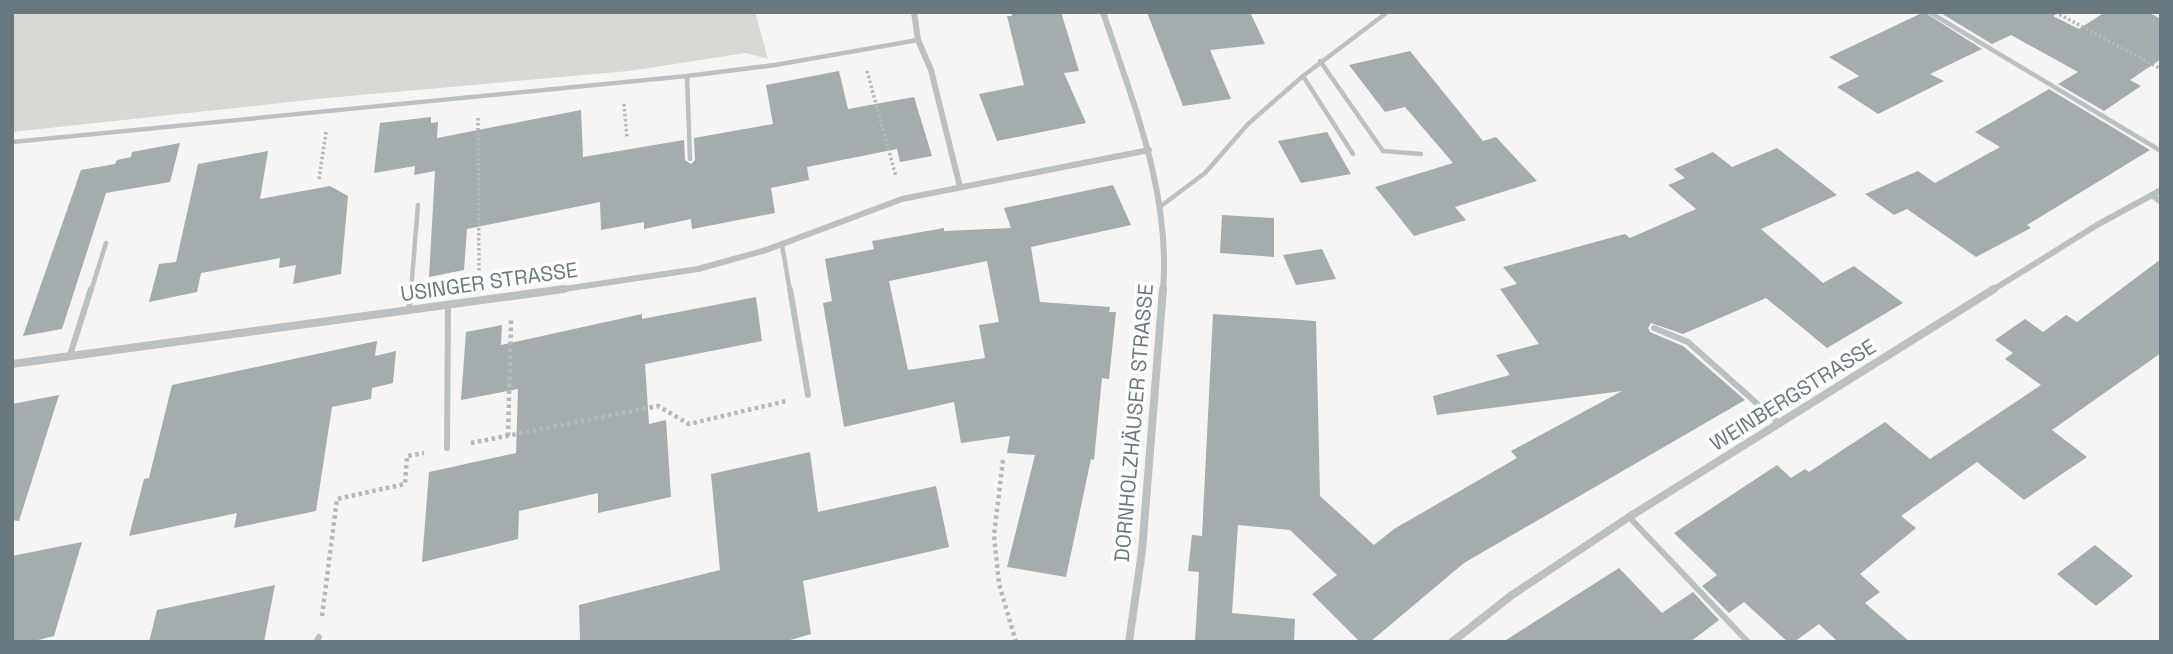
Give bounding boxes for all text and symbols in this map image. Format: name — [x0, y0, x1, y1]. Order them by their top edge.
street label: USINGER STRASSE — [399, 256, 579, 307]
street label: DORNHOLZHÄUSER STRASSE — [1108, 283, 1159, 563]
street label: WEINBERGSTRASSE — [1705, 333, 1881, 457]

